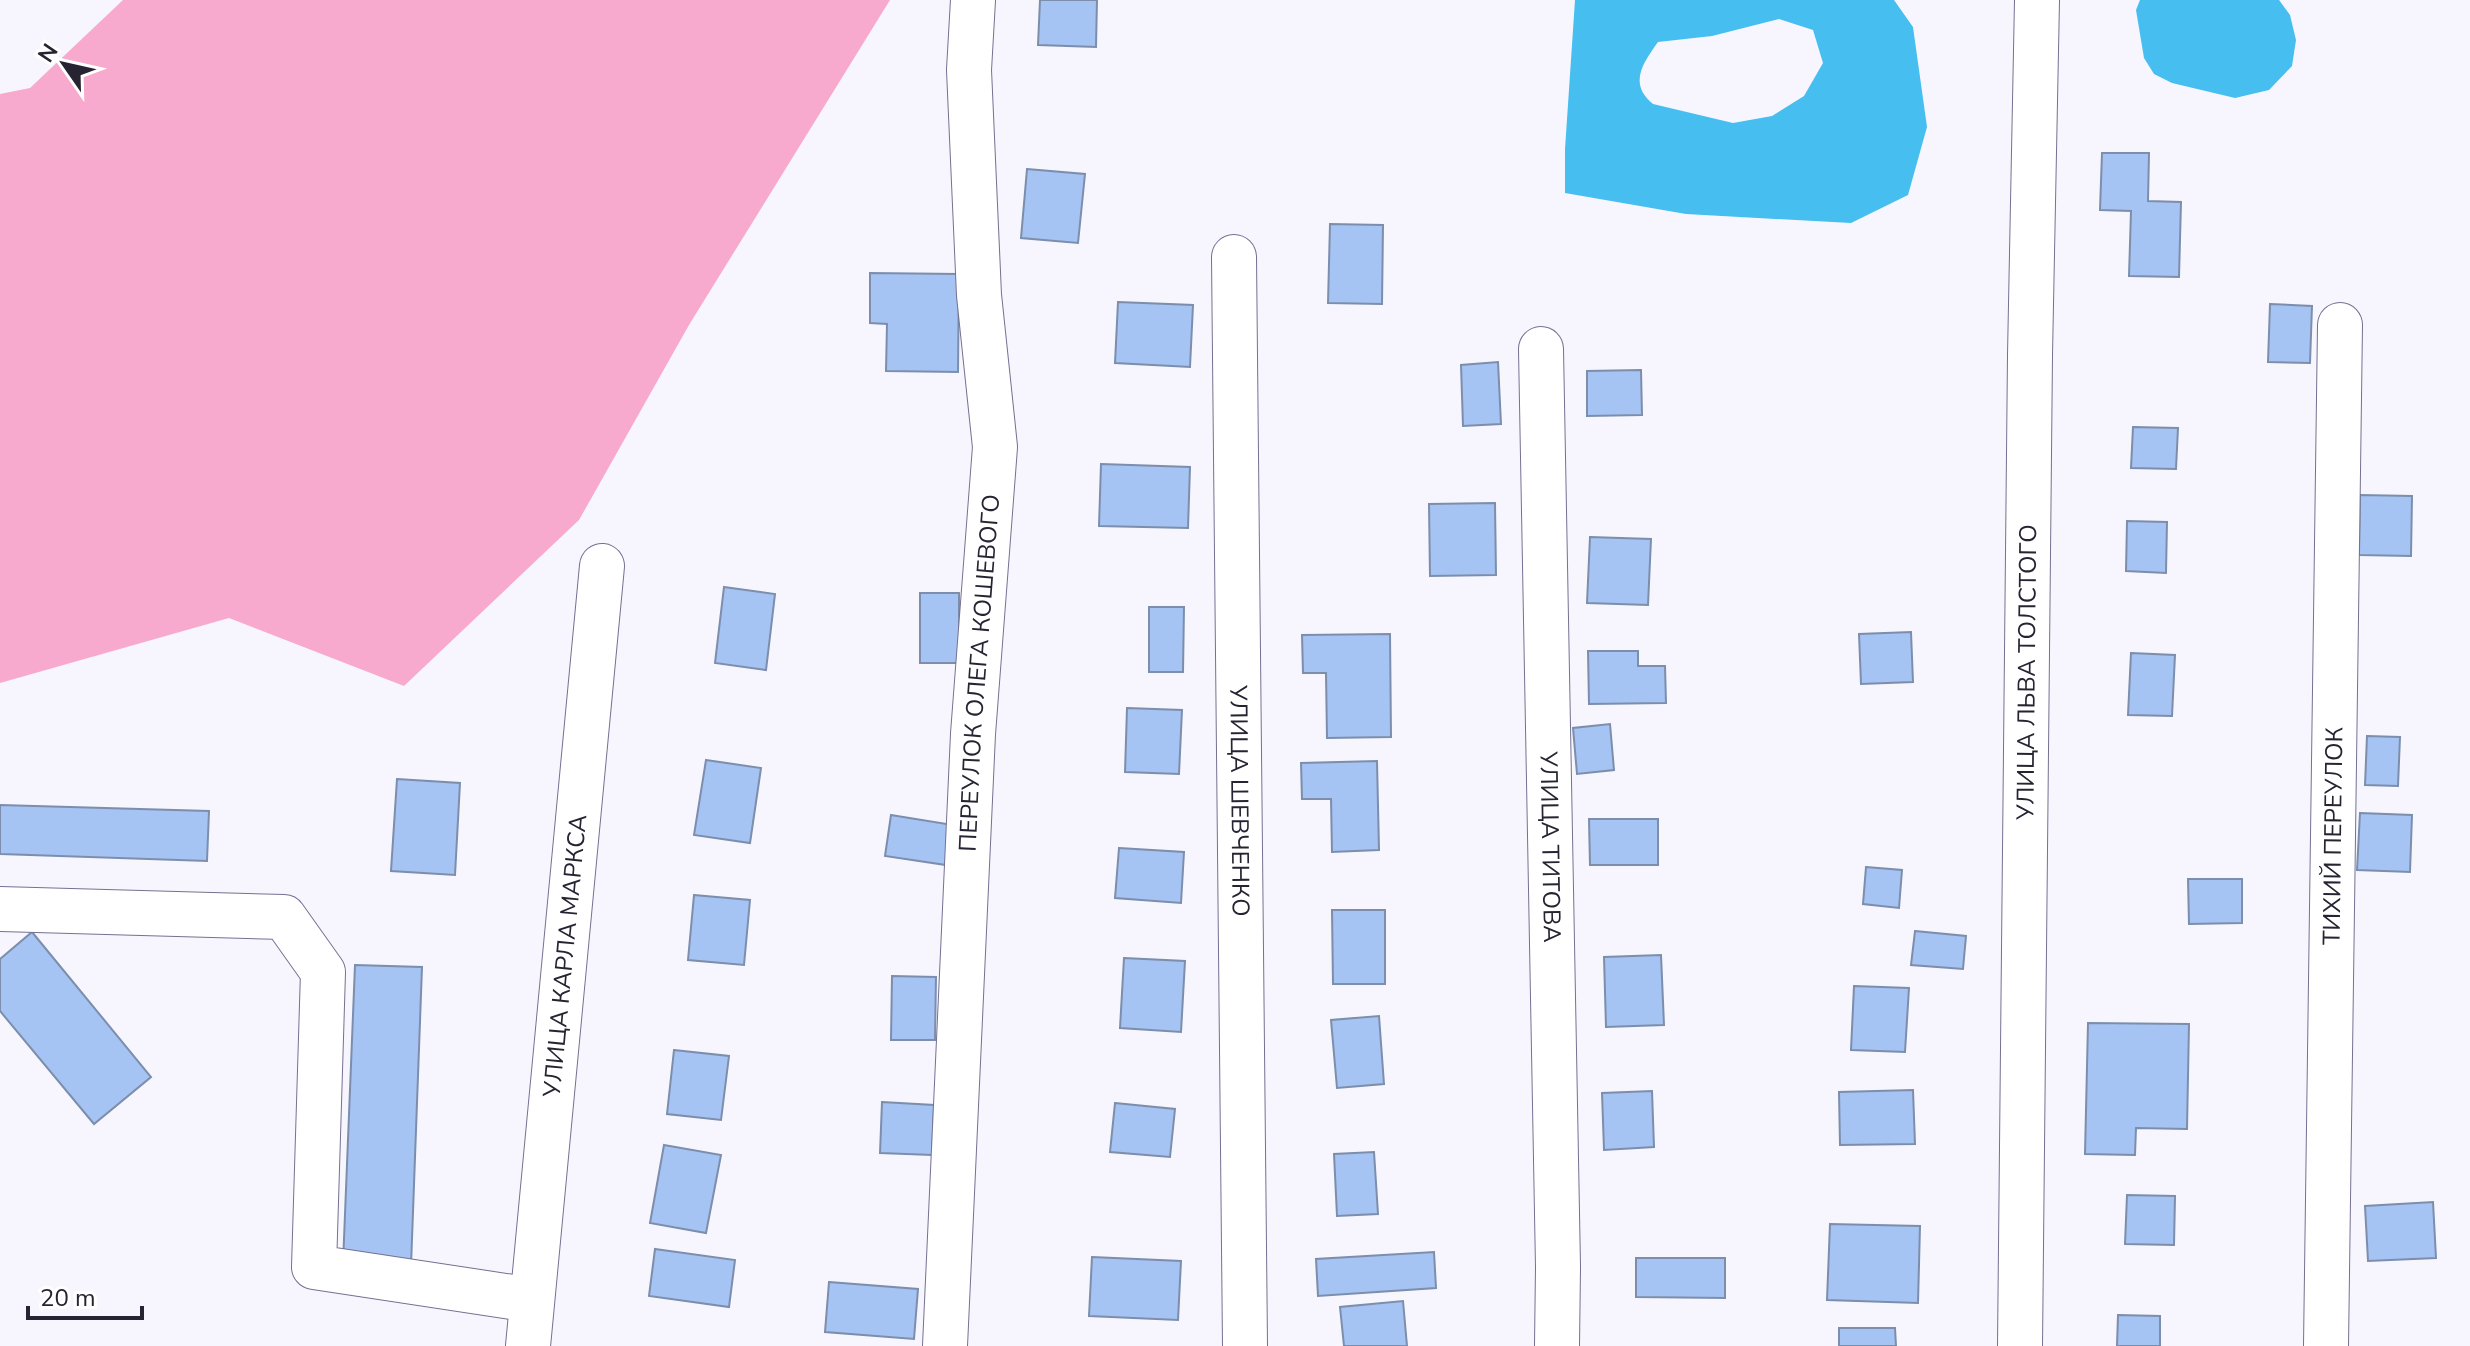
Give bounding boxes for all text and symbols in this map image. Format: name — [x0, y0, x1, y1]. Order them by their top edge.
north arrow — [24, 24, 104, 104]
text: N — [31, 38, 65, 69]
street label: ПЕРЕУЛОК ОЛЕГА КОШЕВОГО — [952, 493, 1007, 852]
street label: УЛИЦА ЛЬВА ТОЛСТОГО — [2009, 524, 2044, 821]
street label: УЛИЦА ШЕВЧЕНКО — [1222, 684, 1257, 917]
street label: ТИХИЙ ПЕРЕУЛОК — [2315, 726, 2350, 945]
street label: УЛИЦА ТИТОВА — [1532, 750, 1568, 943]
street label: УЛИЦА КАРЛА МАРКСА — [536, 813, 594, 1099]
scale bar — [28, 1270, 142, 1320]
text: 20 m — [40, 1282, 96, 1314]

